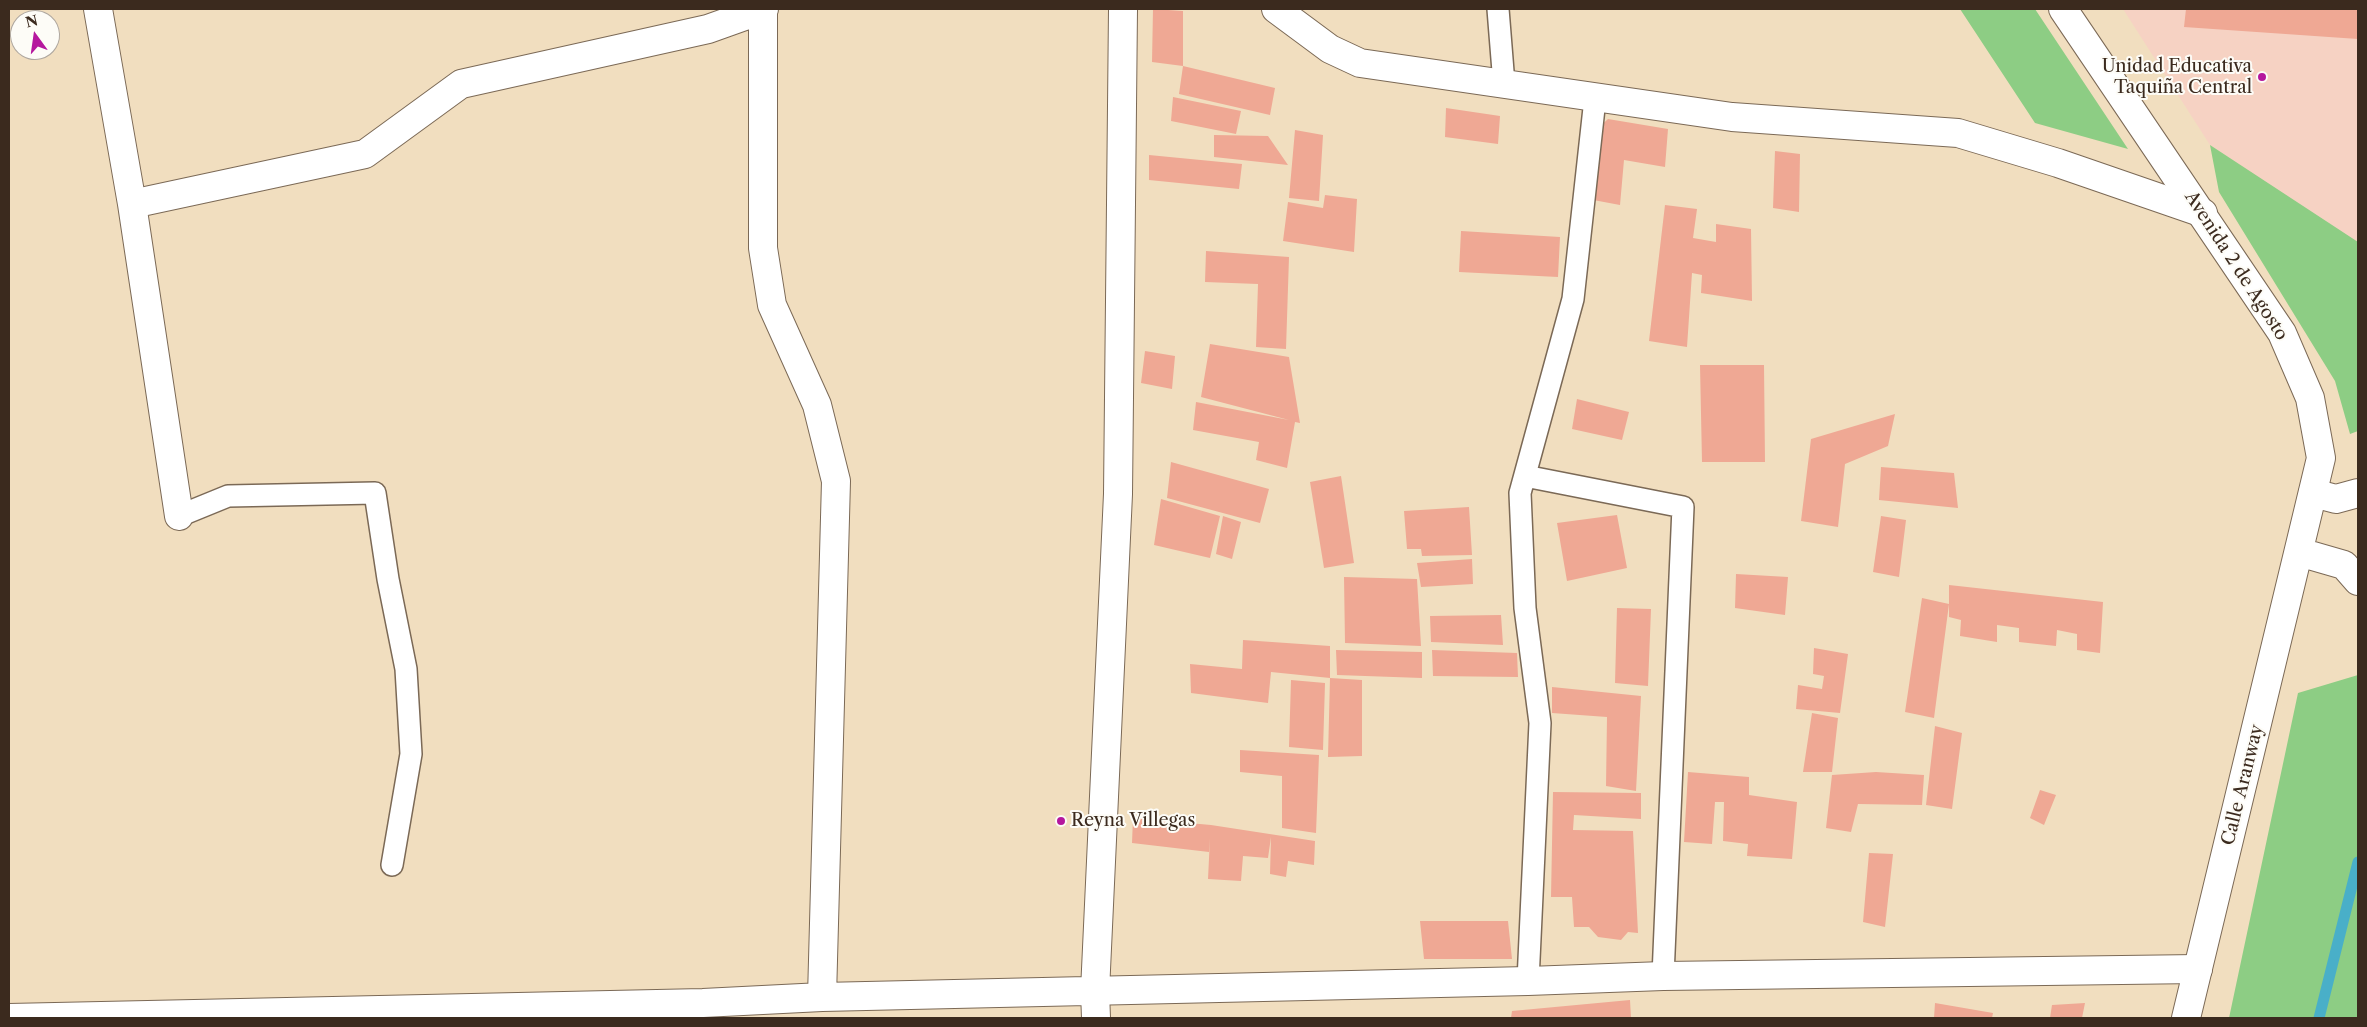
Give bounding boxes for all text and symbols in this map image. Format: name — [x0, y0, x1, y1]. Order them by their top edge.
north arrow — [10, 10, 60, 60]
text: N — [24, 11, 40, 32]
place label: Unidad Educativa Taquiña Central — [2102, 56, 2252, 98]
marker: Unidad Educativa Taquiña Central — [2256, 71, 2268, 83]
street label: Avenida 2 de Agosto — [2180, 187, 2292, 345]
street label: Calle Aranway — [2218, 722, 2268, 848]
place label: Reyna Villegas — [1071, 810, 1195, 832]
marker: Reyna Villegas — [1055, 815, 1067, 827]

